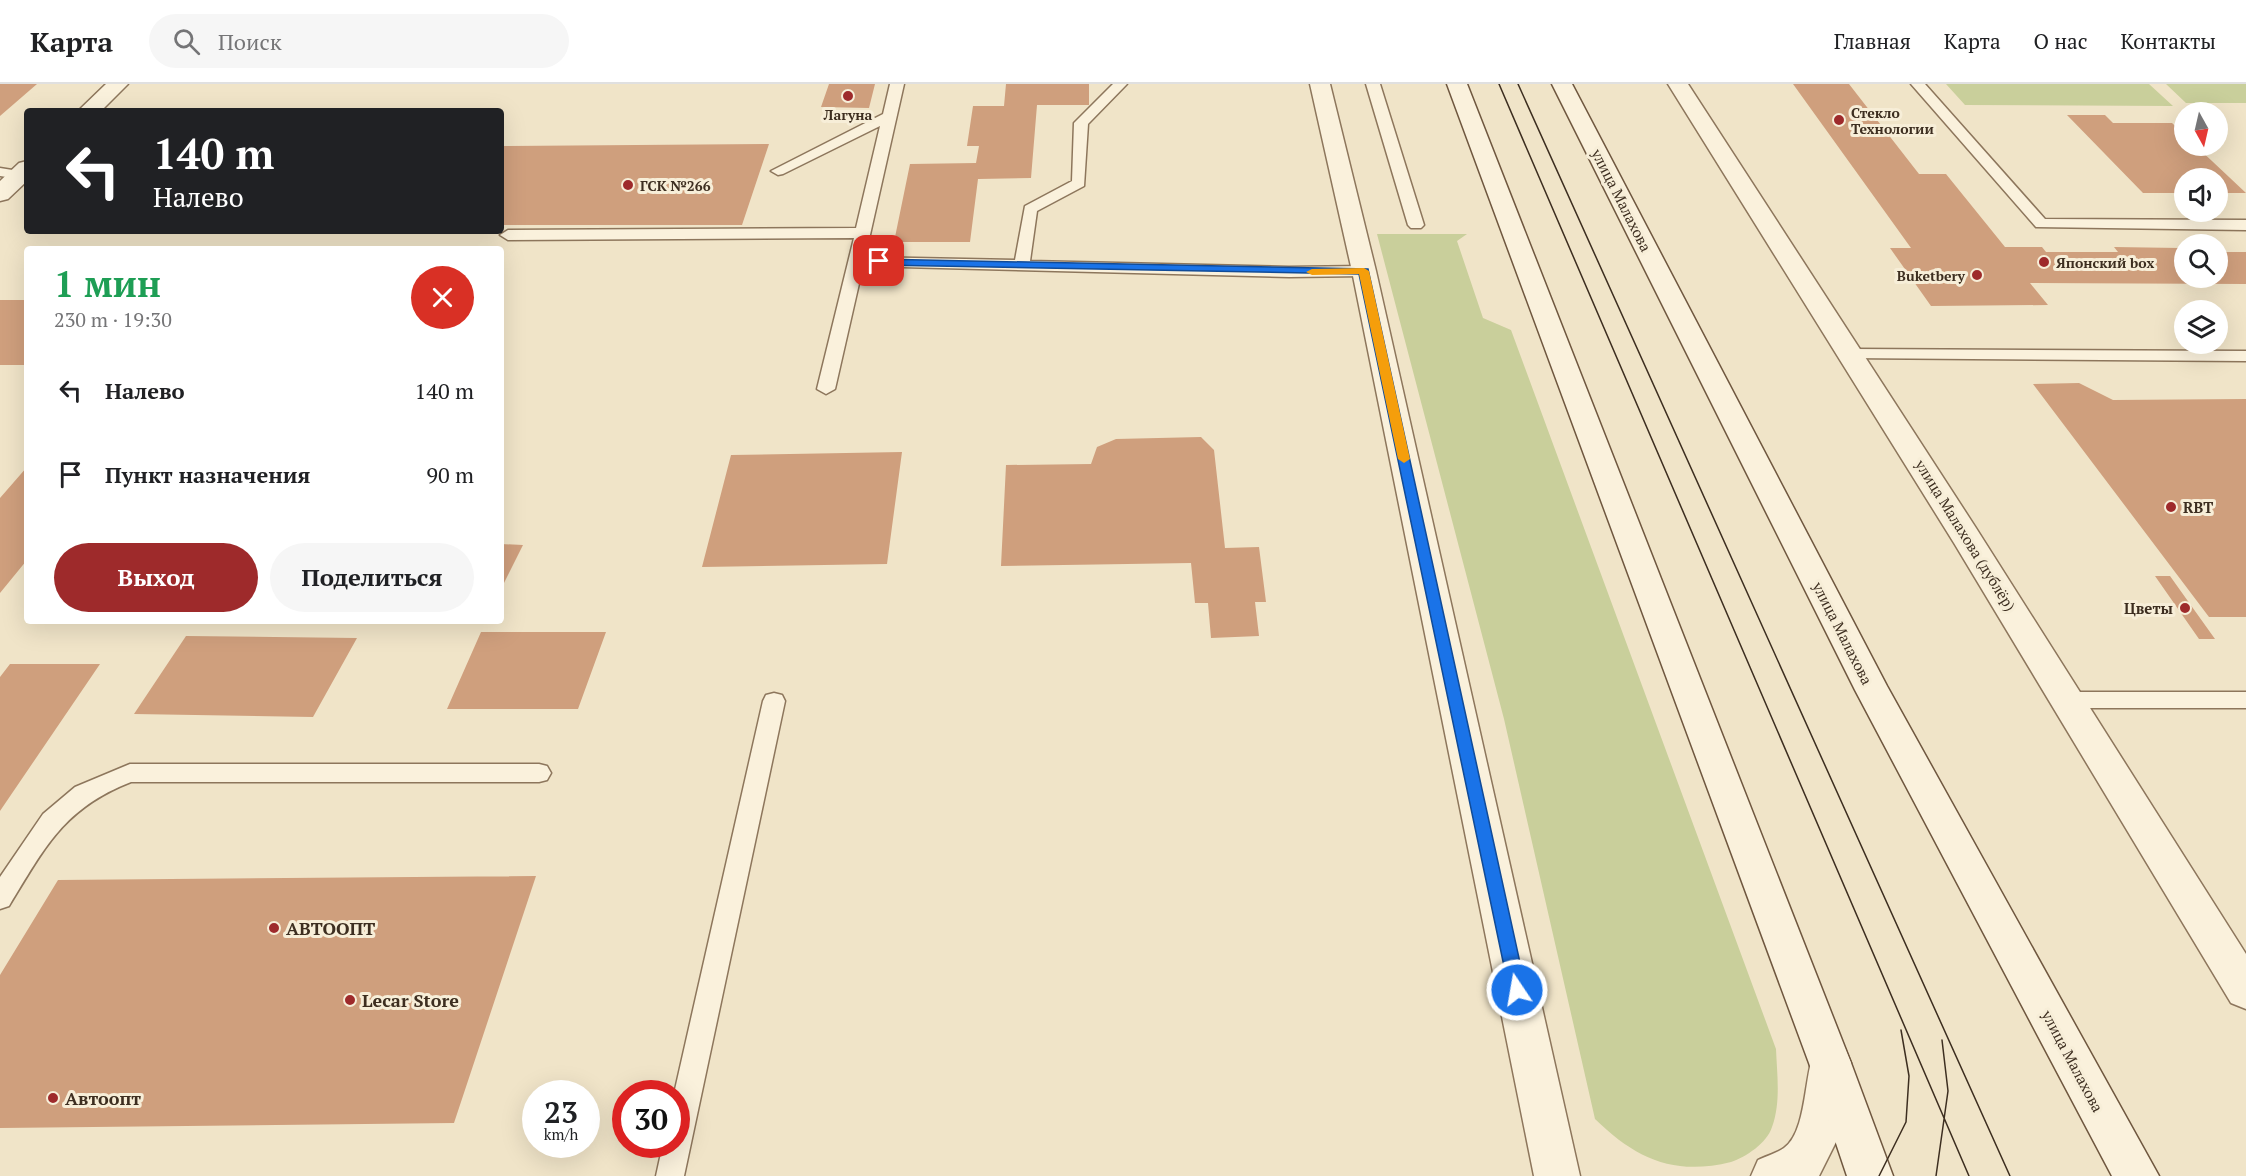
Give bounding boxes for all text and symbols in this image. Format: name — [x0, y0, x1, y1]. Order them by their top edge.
search box — [149, 14, 569, 68]
text: Карта — [30, 23, 113, 60]
icon: search — [170, 25, 203, 58]
text: Поиск — [218, 27, 282, 56]
text: Главная — [1834, 27, 1911, 55]
text: Карта — [1944, 27, 2001, 55]
text: О нас — [2034, 27, 2087, 55]
text: Контакты — [2120, 27, 2216, 55]
marker: Лагуна — [841, 89, 855, 103]
north arrow — [2174, 102, 2228, 156]
map controls — [2174, 102, 2228, 354]
place label: Стекло Технологии — [1851, 103, 1934, 138]
place label: Лагуна — [823, 105, 873, 124]
marker: Стекло Технологии — [1832, 113, 1846, 127]
text: 140 m — [153, 125, 274, 181]
icon: left — [54, 132, 132, 210]
street label: улица Малахова — [1587, 144, 1657, 255]
button: sound — [2174, 168, 2228, 222]
place label: ГСК №266 — [640, 176, 711, 195]
marker: ГСК №266 — [621, 178, 635, 192]
text: Налево — [153, 179, 244, 215]
button: search — [2174, 234, 2228, 288]
pin — [853, 235, 904, 286]
icon: arrive — [862, 244, 895, 277]
place label: Японский box — [2056, 253, 2154, 272]
marker: Японский box — [2037, 255, 2051, 269]
text: 1 мин — [54, 260, 161, 307]
button: close — [411, 266, 474, 329]
place label: Buketbery — [1897, 266, 1966, 285]
marker: Buketbery — [1970, 268, 1984, 282]
button: layers — [2174, 300, 2228, 354]
text: 230 m · 19:30 — [54, 306, 172, 333]
icon: left — [54, 374, 87, 407]
text: Налево — [105, 376, 185, 405]
text: 140 m — [414, 376, 474, 405]
street label: улица Малахова (дублёр) — [1911, 455, 2021, 614]
icon: arrive — [54, 458, 87, 491]
text: Пункт назначения — [105, 460, 310, 489]
text: 90 m — [426, 460, 474, 489]
place label: RBT — [2183, 497, 2213, 517]
marker: RBT — [2164, 500, 2178, 514]
button: Выход — [54, 543, 258, 612]
button: Поделиться — [270, 543, 474, 612]
street label: улица Малахова — [1808, 577, 1878, 688]
place label: Цветы — [2124, 598, 2174, 618]
marker: Цветы — [2178, 601, 2192, 615]
place label: АВТООПТ — [286, 916, 375, 940]
marker: АВТООПТ — [267, 921, 281, 935]
position arrow — [1485, 958, 1549, 1022]
place label: Lecar Store — [362, 988, 459, 1012]
marker: Lecar Store — [343, 993, 357, 1007]
street label: улица Малахова — [2037, 1006, 2108, 1116]
speed limit sign: 30 — [612, 1080, 690, 1158]
place label: Автоопт — [65, 1086, 141, 1110]
marker: Автоопт — [46, 1091, 60, 1105]
text: 23 — [544, 1092, 578, 1132]
text: km/h — [544, 1124, 578, 1144]

